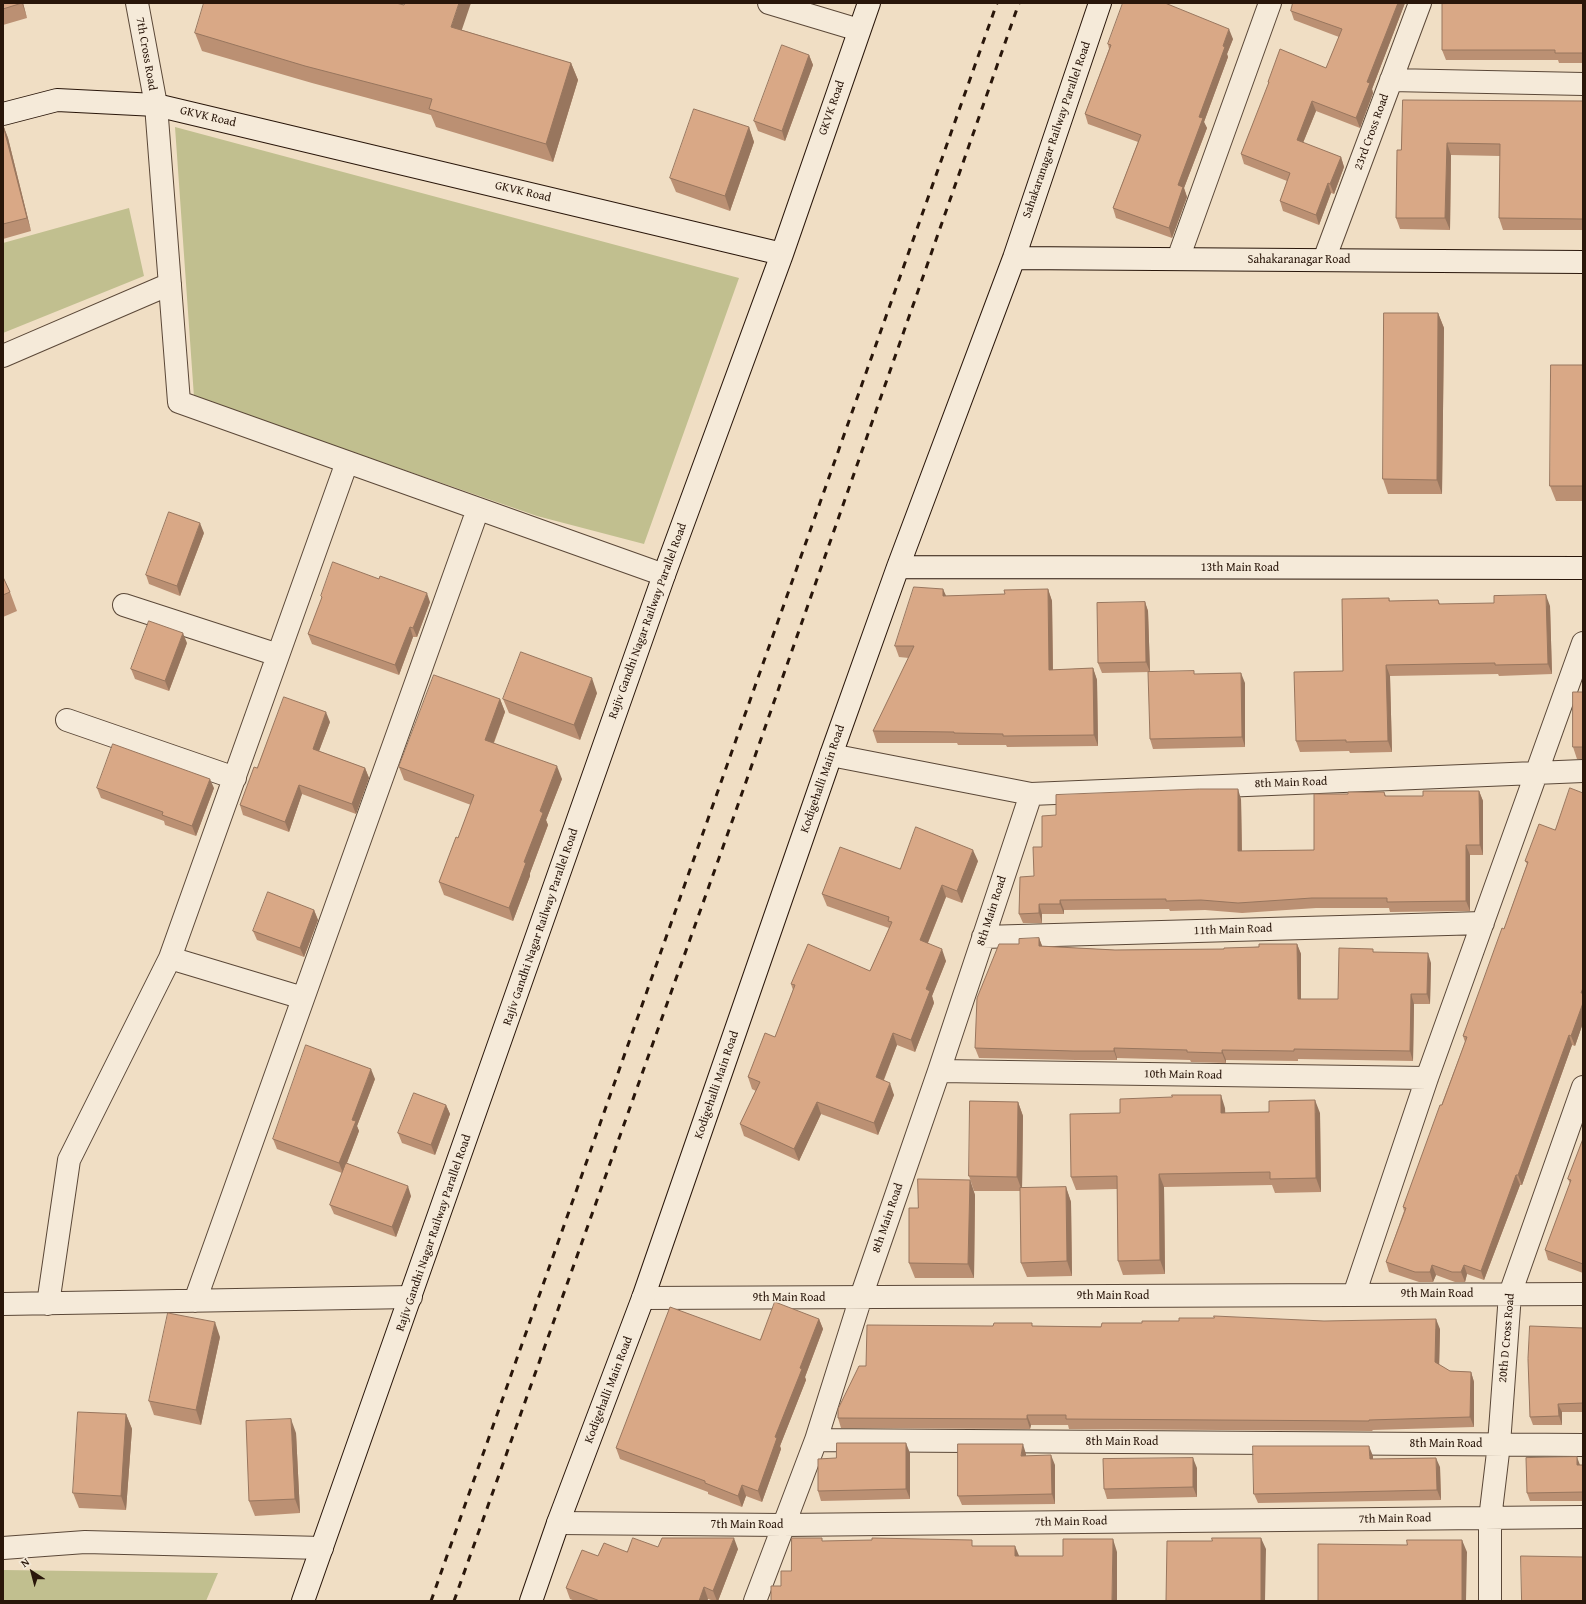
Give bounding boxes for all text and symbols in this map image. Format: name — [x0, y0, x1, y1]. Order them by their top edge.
street label: 7th Cross Road — [132, 16, 160, 92]
street label: Sahakaranagar Railway Parallel Road — [1020, 40, 1094, 220]
street label: GKVK Road — [816, 79, 848, 137]
street label: 23rd Cross Road — [1352, 92, 1392, 172]
street label: GKVK Road — [179, 104, 237, 130]
street label: GKVK Road — [494, 179, 552, 205]
street label: Sahakaranagar Road — [1248, 253, 1350, 267]
street label: Rajiv Gandhi Nagar Railway Parallel Road — [606, 521, 690, 721]
street label: 13th Main Road — [1201, 561, 1279, 575]
street label: Kodigehalli Main Road — [798, 723, 848, 835]
street label: 8th Main Road — [1254, 775, 1328, 791]
street label: Rajiv Gandhi Nagar Railway Parallel Road — [500, 827, 582, 1027]
street label: 8th Main Road — [974, 874, 1010, 948]
street label: 11th Main Road — [1194, 921, 1272, 939]
street label: Kodigehalli Main Road — [692, 1029, 742, 1141]
street label: 10th Main Road — [1144, 1067, 1222, 1083]
street label: Rajiv Gandhi Nagar Railway Parallel Road — [393, 1133, 475, 1333]
street label: 8th Main Road — [869, 1181, 907, 1255]
street label: 9th Main Road — [1401, 1287, 1473, 1301]
street label: 9th Main Road — [1077, 1289, 1149, 1303]
street label: 9th Main Road — [753, 1291, 825, 1305]
street label: 20th D Cross Road — [1496, 1293, 1518, 1383]
street label: Kodigehalli Main Road — [582, 1335, 636, 1445]
street label: 8th Main Road — [1086, 1435, 1158, 1449]
street label: 8th Main Road — [1410, 1437, 1482, 1451]
street label: 7th Main Road — [1358, 1511, 1432, 1527]
street label: 7th Main Road — [1034, 1514, 1108, 1530]
street label: 7th Main Road — [711, 1518, 783, 1532]
north arrow — [12, 1552, 52, 1592]
text: N — [17, 1554, 33, 1571]

